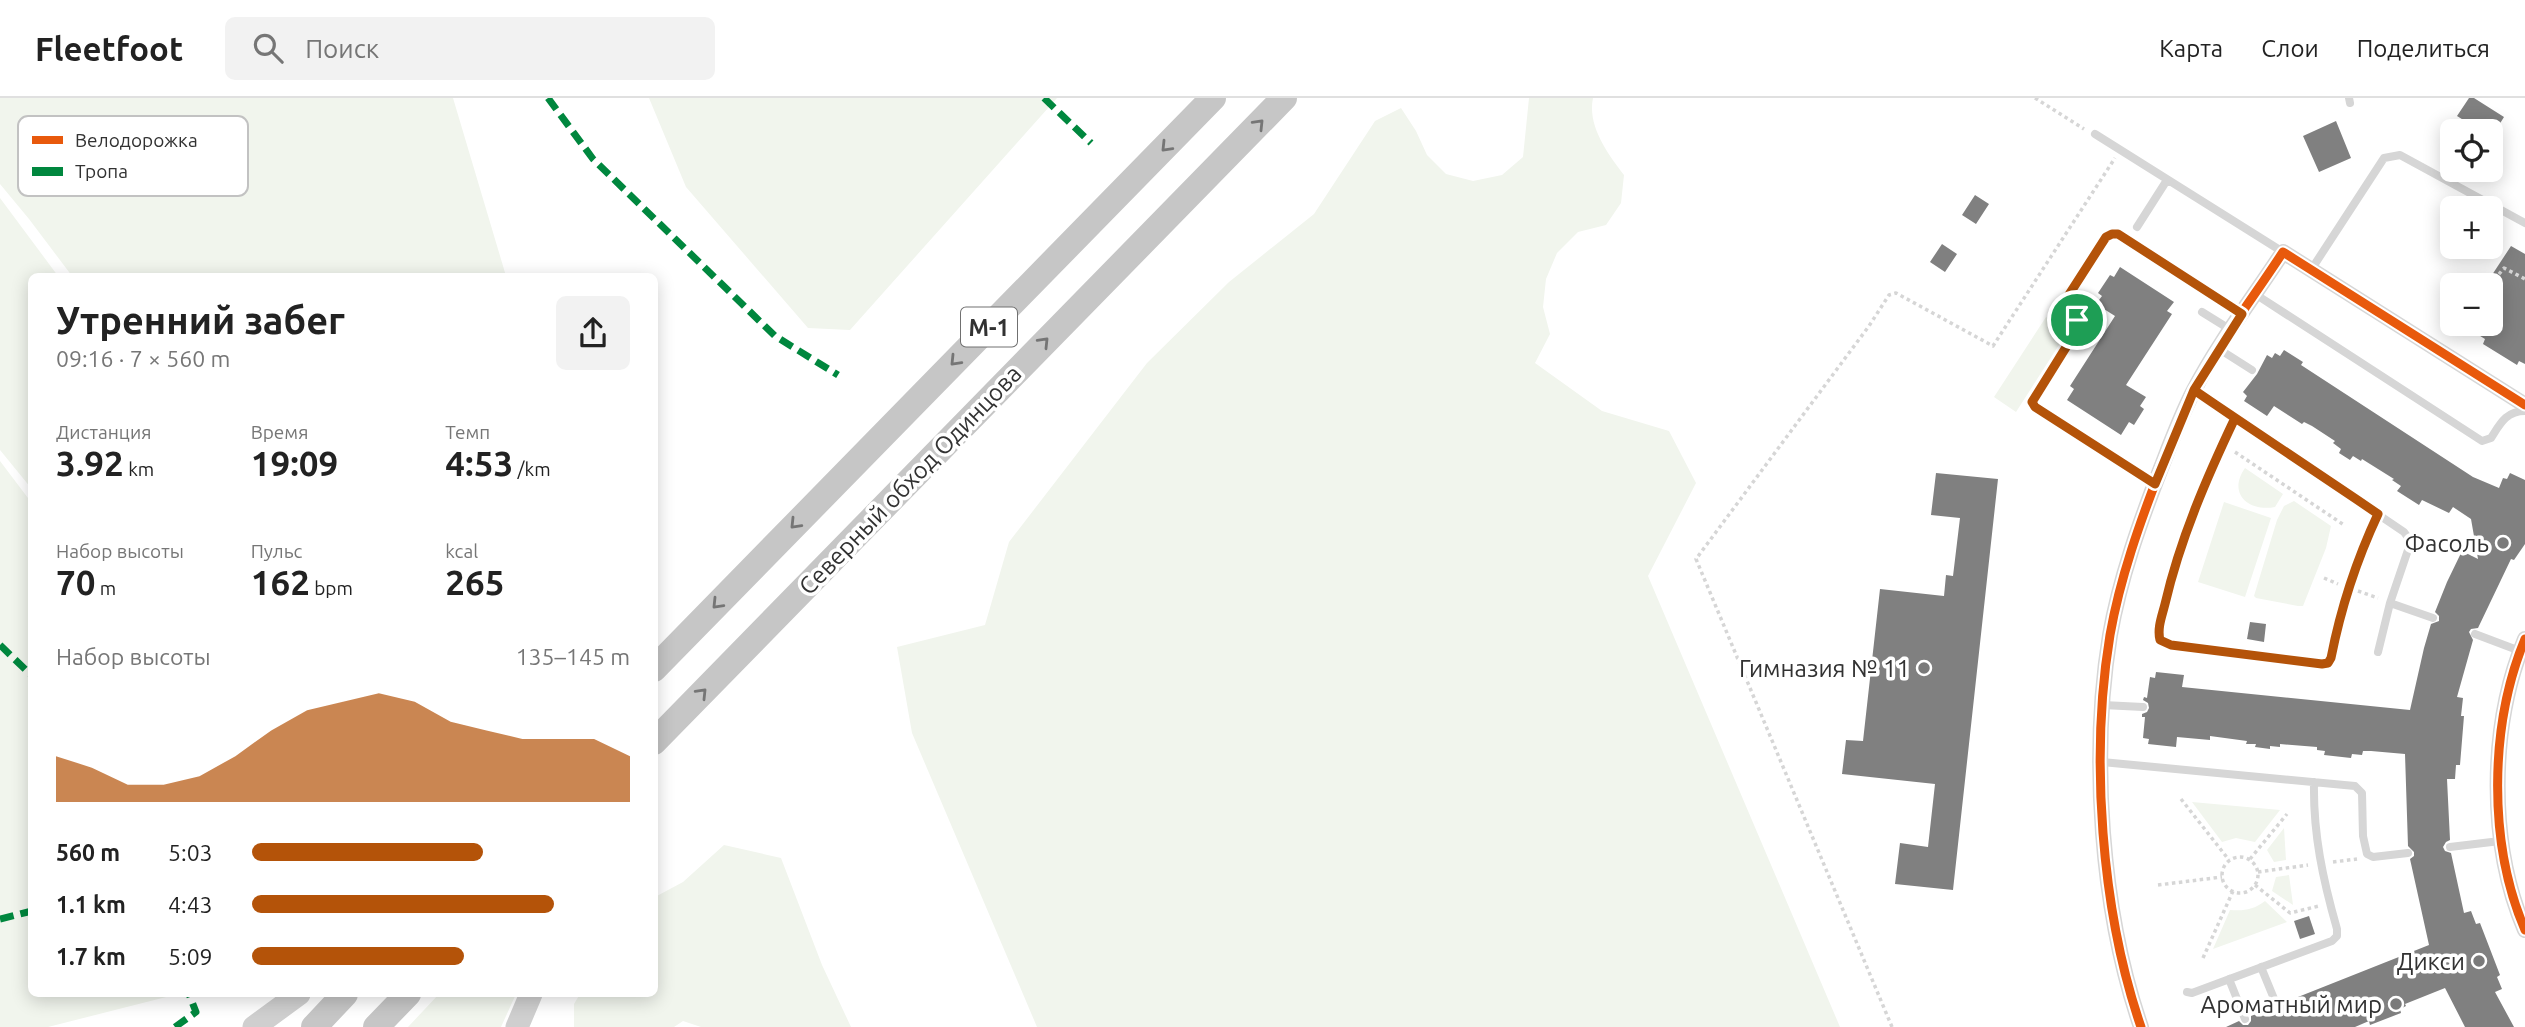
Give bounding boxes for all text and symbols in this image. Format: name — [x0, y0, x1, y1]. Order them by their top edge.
search box — [225, 17, 715, 80]
icon: search — [249, 29, 287, 67]
text: Fleetfoot — [35, 30, 183, 67]
text: Поиск — [305, 34, 379, 63]
text: Карта — [2159, 35, 2223, 62]
text: Слои — [2261, 35, 2319, 62]
text: Поделиться — [2357, 35, 2490, 62]
legend — [18, 116, 248, 196]
map controls — [2440, 119, 2503, 336]
button: locate — [2440, 119, 2503, 182]
one-way arrow — [1250, 120, 1263, 133]
text: Велодорожка — [75, 129, 198, 151]
one-way arrow — [1161, 139, 1174, 152]
text: Тропа — [75, 160, 128, 182]
button: + — [2440, 196, 2503, 259]
button: − — [2440, 273, 2503, 336]
pin — [2047, 290, 2107, 350]
button: share — [556, 296, 630, 370]
text: Утренний забег — [56, 299, 345, 341]
icon: arrive — [2058, 301, 2096, 339]
road number: М-1 — [961, 308, 1017, 346]
one-way arrow — [1036, 338, 1049, 351]
text: 09:16 · 7 × 560 m — [56, 346, 230, 371]
one-way arrow — [950, 353, 963, 366]
street label: Северный обход Одинцова — [793, 360, 1027, 600]
text: Дистанция — [56, 421, 151, 443]
text: Время — [251, 421, 308, 443]
text: Темп — [445, 421, 490, 443]
text: 3.92 — [56, 443, 124, 483]
text: 19:09 — [251, 443, 338, 483]
text: 4:53 — [445, 443, 513, 483]
text: km — [124, 458, 154, 480]
text: /km — [513, 458, 551, 480]
one-way arrow — [791, 515, 804, 528]
place label: Фасоль — [2405, 530, 2489, 557]
marker: Фасоль — [2495, 535, 2511, 551]
text: Набор высоты — [56, 540, 184, 562]
text: Пульс — [251, 540, 302, 562]
text: kcal — [445, 540, 478, 562]
text: 70 — [56, 562, 95, 602]
text: 162 — [251, 562, 310, 602]
text: 265 — [445, 562, 505, 602]
text: m — [95, 577, 116, 599]
text: bpm — [310, 577, 353, 599]
one-way arrow — [713, 596, 725, 608]
text: Набор высоты — [56, 644, 211, 669]
text: 135–145 m — [516, 644, 630, 669]
place label: Гимназия № 11 — [1739, 655, 1910, 682]
marker: Гимназия № 11 — [1916, 660, 1932, 676]
one-way arrow — [694, 688, 707, 701]
text: 560 m — [56, 840, 120, 865]
text: 5:03 — [168, 840, 213, 865]
text: 1.1 km — [56, 892, 126, 917]
text: 4:43 — [168, 892, 213, 917]
text: 1.7 km — [56, 944, 126, 969]
text: 5:09 — [168, 944, 213, 969]
place label: Дикси — [2397, 948, 2465, 975]
marker: Дикси — [2471, 953, 2487, 969]
place label: Ароматный мир — [2201, 991, 2382, 1018]
marker: Ароматный мир — [2388, 996, 2404, 1012]

